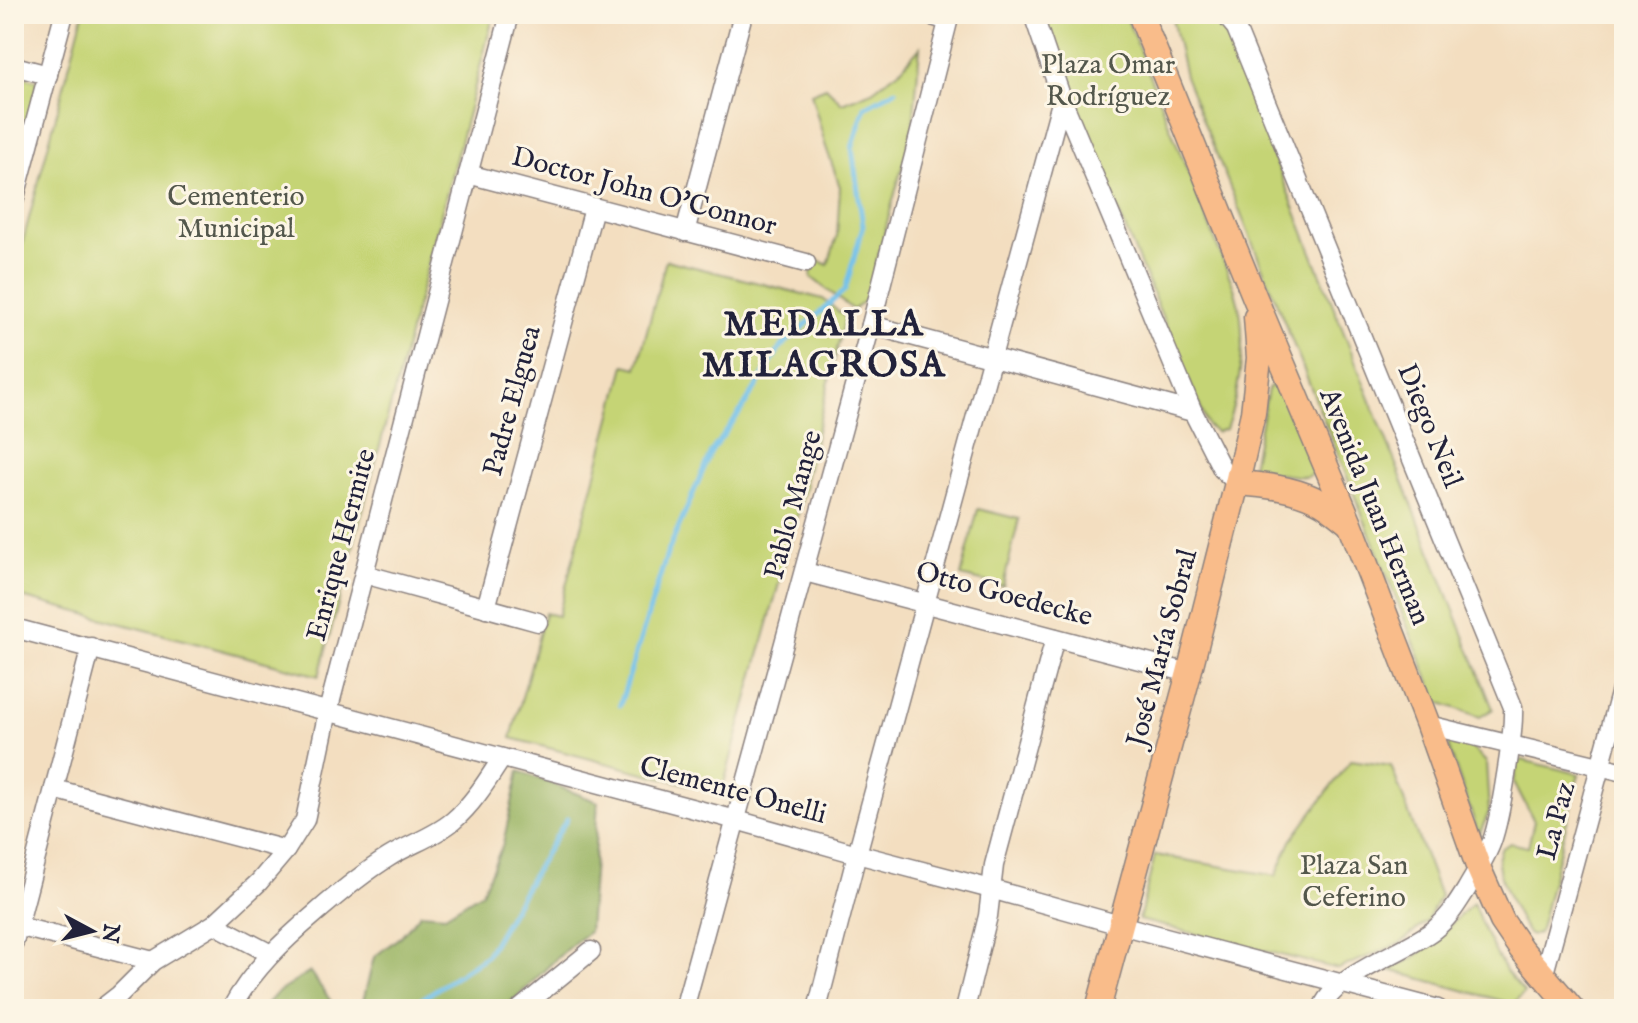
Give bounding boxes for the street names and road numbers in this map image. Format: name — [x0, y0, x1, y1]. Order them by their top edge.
street label: Doctor John O'Connor — [508, 140, 780, 244]
street label: Padre Elguea — [476, 321, 550, 480]
street label: Diego Neil — [1388, 359, 1470, 493]
street label: Avenida Juan Herman — [1310, 382, 1438, 631]
street label: Pablo Mange — [757, 426, 831, 583]
street label: Enrique Hermite — [300, 445, 385, 645]
street label: José María Sobral — [1119, 545, 1206, 754]
street label: Otto Goedecke — [912, 555, 1096, 635]
street label: Clemente Onelli — [636, 749, 830, 833]
street label: La Paz — [1530, 778, 1584, 864]

